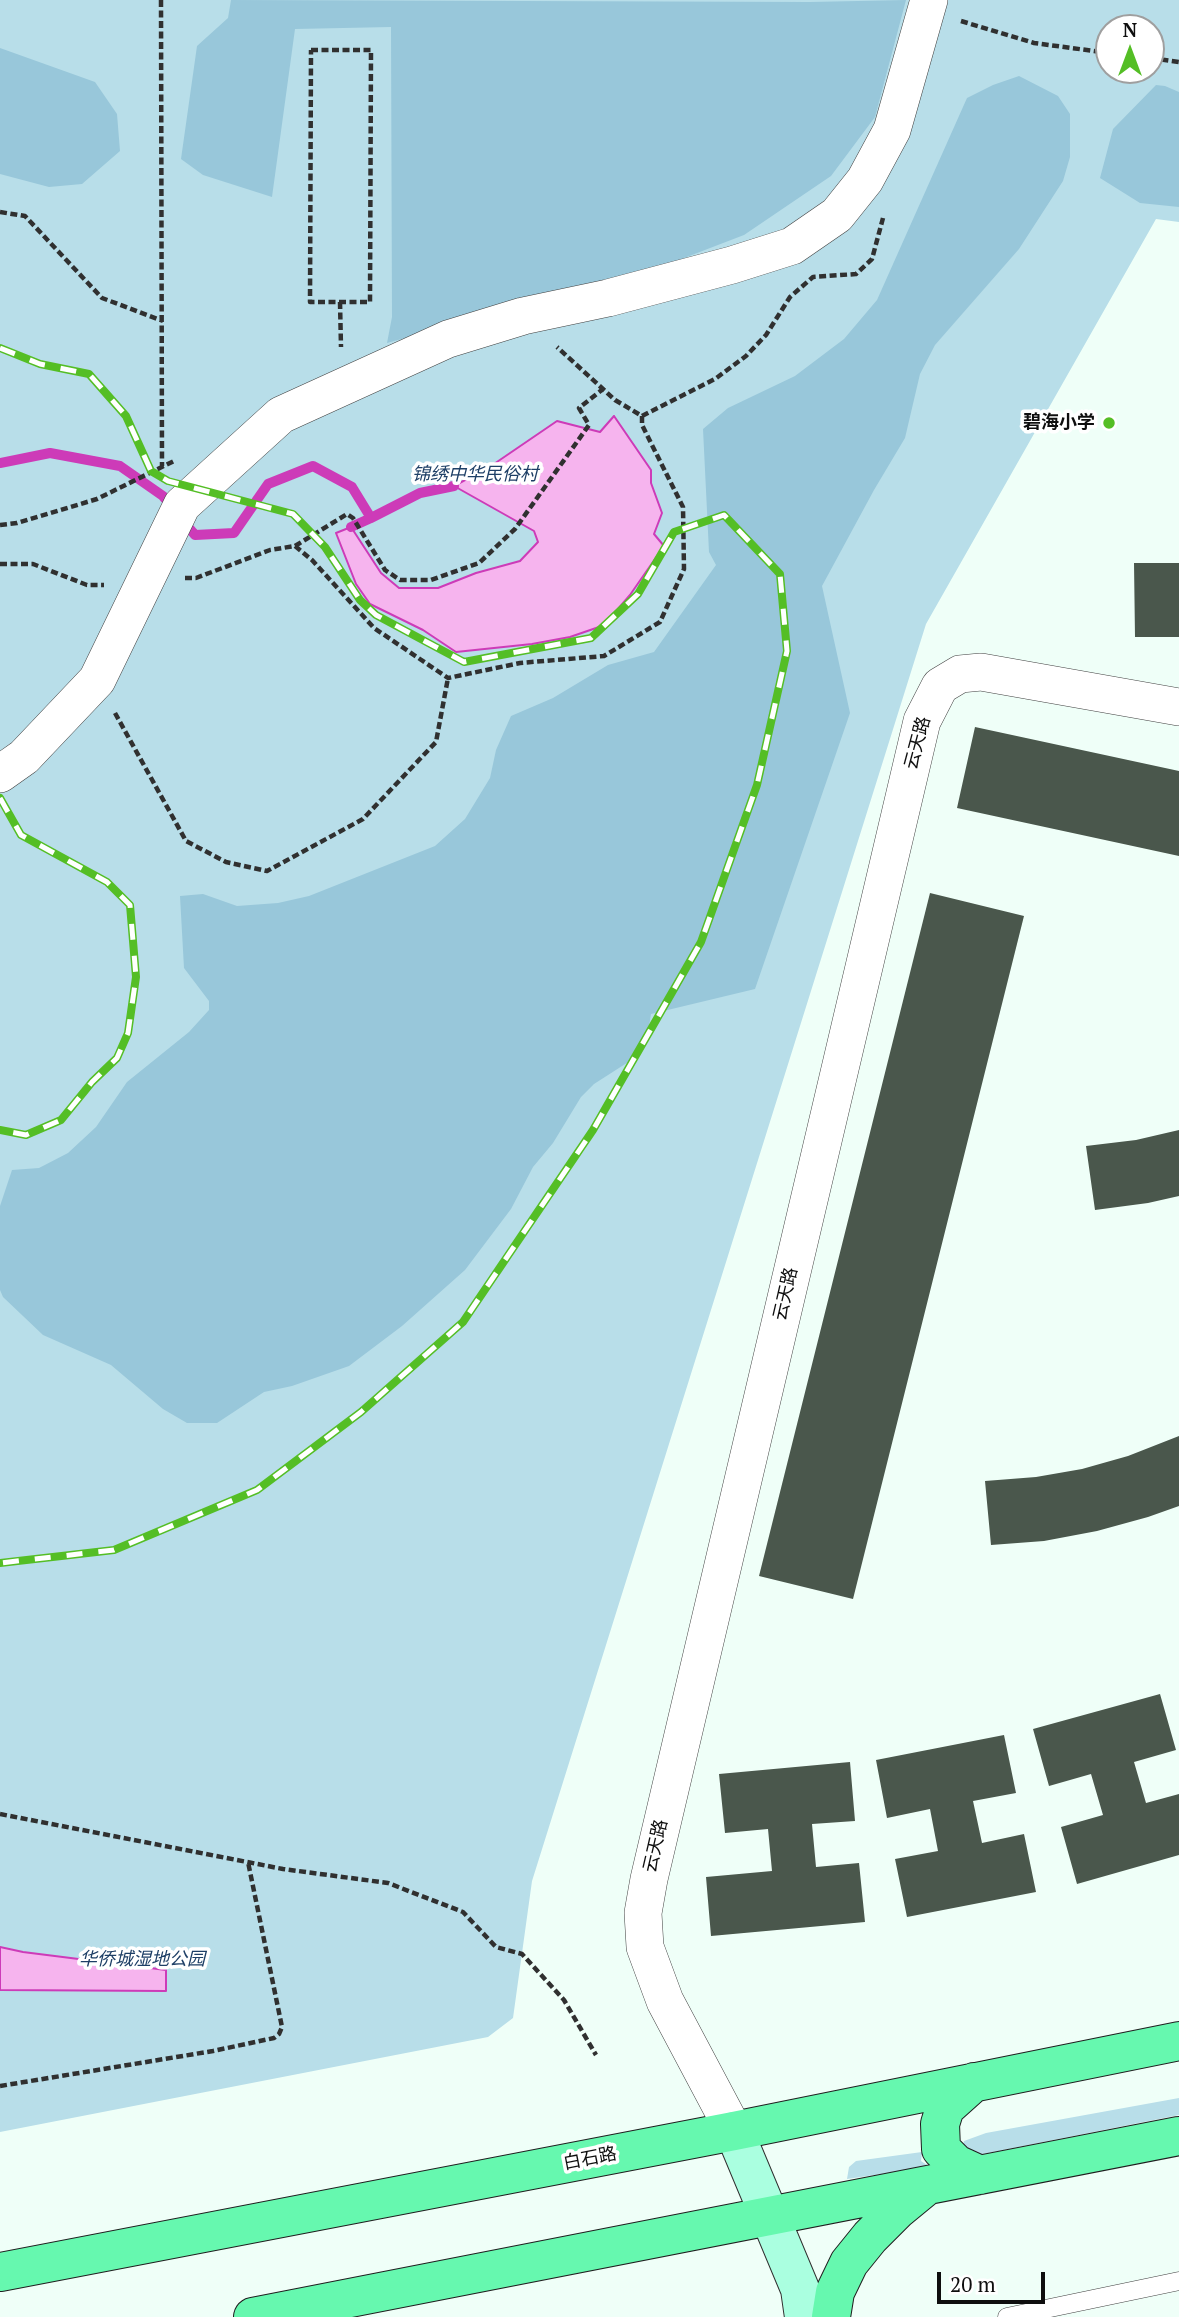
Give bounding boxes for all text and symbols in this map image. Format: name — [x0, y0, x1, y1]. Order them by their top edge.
north arrow — [1095, 14, 1165, 84]
text: N — [1123, 17, 1137, 42]
place label: 碧海小学 — [1023, 412, 1095, 434]
marker: 碧海小学 — [1101, 415, 1117, 431]
park label: 锦绣中华民俗村 — [412, 464, 538, 486]
street label: 云天路 — [901, 714, 935, 772]
street label: 云天路 — [769, 1265, 803, 1323]
street label: 云天路 — [639, 1817, 673, 1875]
park label: 华侨城湿地公园 — [79, 1949, 205, 1971]
street label: 白石路 — [561, 2143, 619, 2175]
scale bar — [941, 2258, 1050, 2302]
text: 20 m — [950, 2270, 996, 2298]

